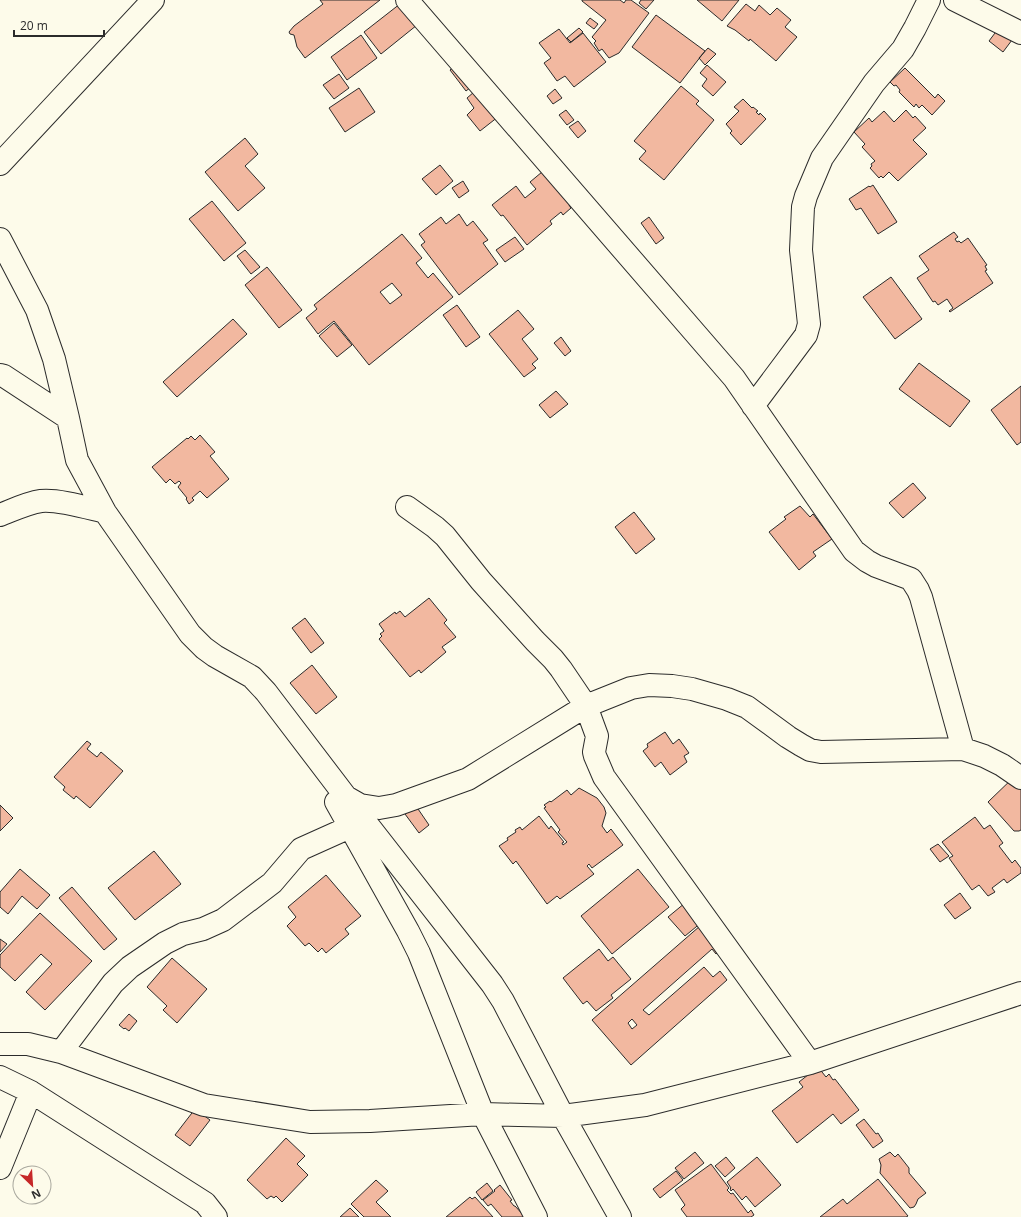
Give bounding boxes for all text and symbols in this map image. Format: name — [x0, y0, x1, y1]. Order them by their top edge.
scale bar — [14, 12, 104, 38]
text: 20 m — [20, 17, 48, 34]
north arrow — [12, 1165, 52, 1205]
text: N — [29, 1186, 44, 1203]

